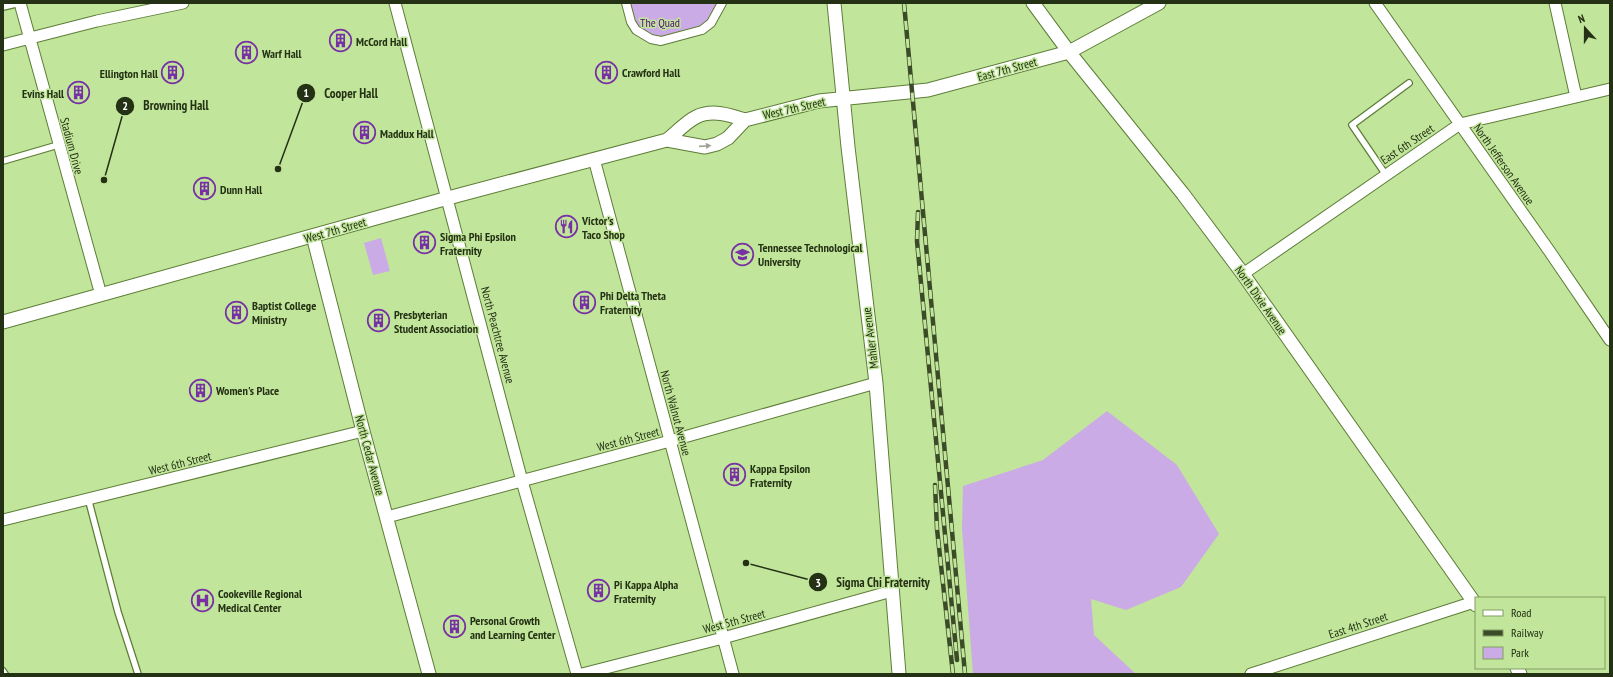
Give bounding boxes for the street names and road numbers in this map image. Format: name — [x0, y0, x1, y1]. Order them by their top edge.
street label: East 7th Street — [976, 54, 1039, 84]
street label: West 7th Street — [761, 93, 827, 122]
street label: Stadium Drive — [57, 116, 87, 176]
street label: East 6th Street — [1377, 120, 1437, 167]
street label: North Jefferson Avenue — [1470, 121, 1538, 207]
street label: West 7th Street — [302, 214, 368, 246]
street label: North Dixie Avenue — [1232, 263, 1290, 337]
street label: North Peachtree Avenue — [478, 285, 518, 385]
street label: Mahler Avenue — [859, 307, 881, 369]
street label: North Walnut Avenue — [657, 369, 695, 457]
street label: North Cedar Avenue — [352, 413, 388, 497]
street label: West 6th Street — [595, 423, 661, 455]
street label: West 6th Street — [147, 448, 213, 478]
street label: West 5th Street — [701, 605, 767, 637]
street label: East 4th Street — [1327, 608, 1390, 642]

